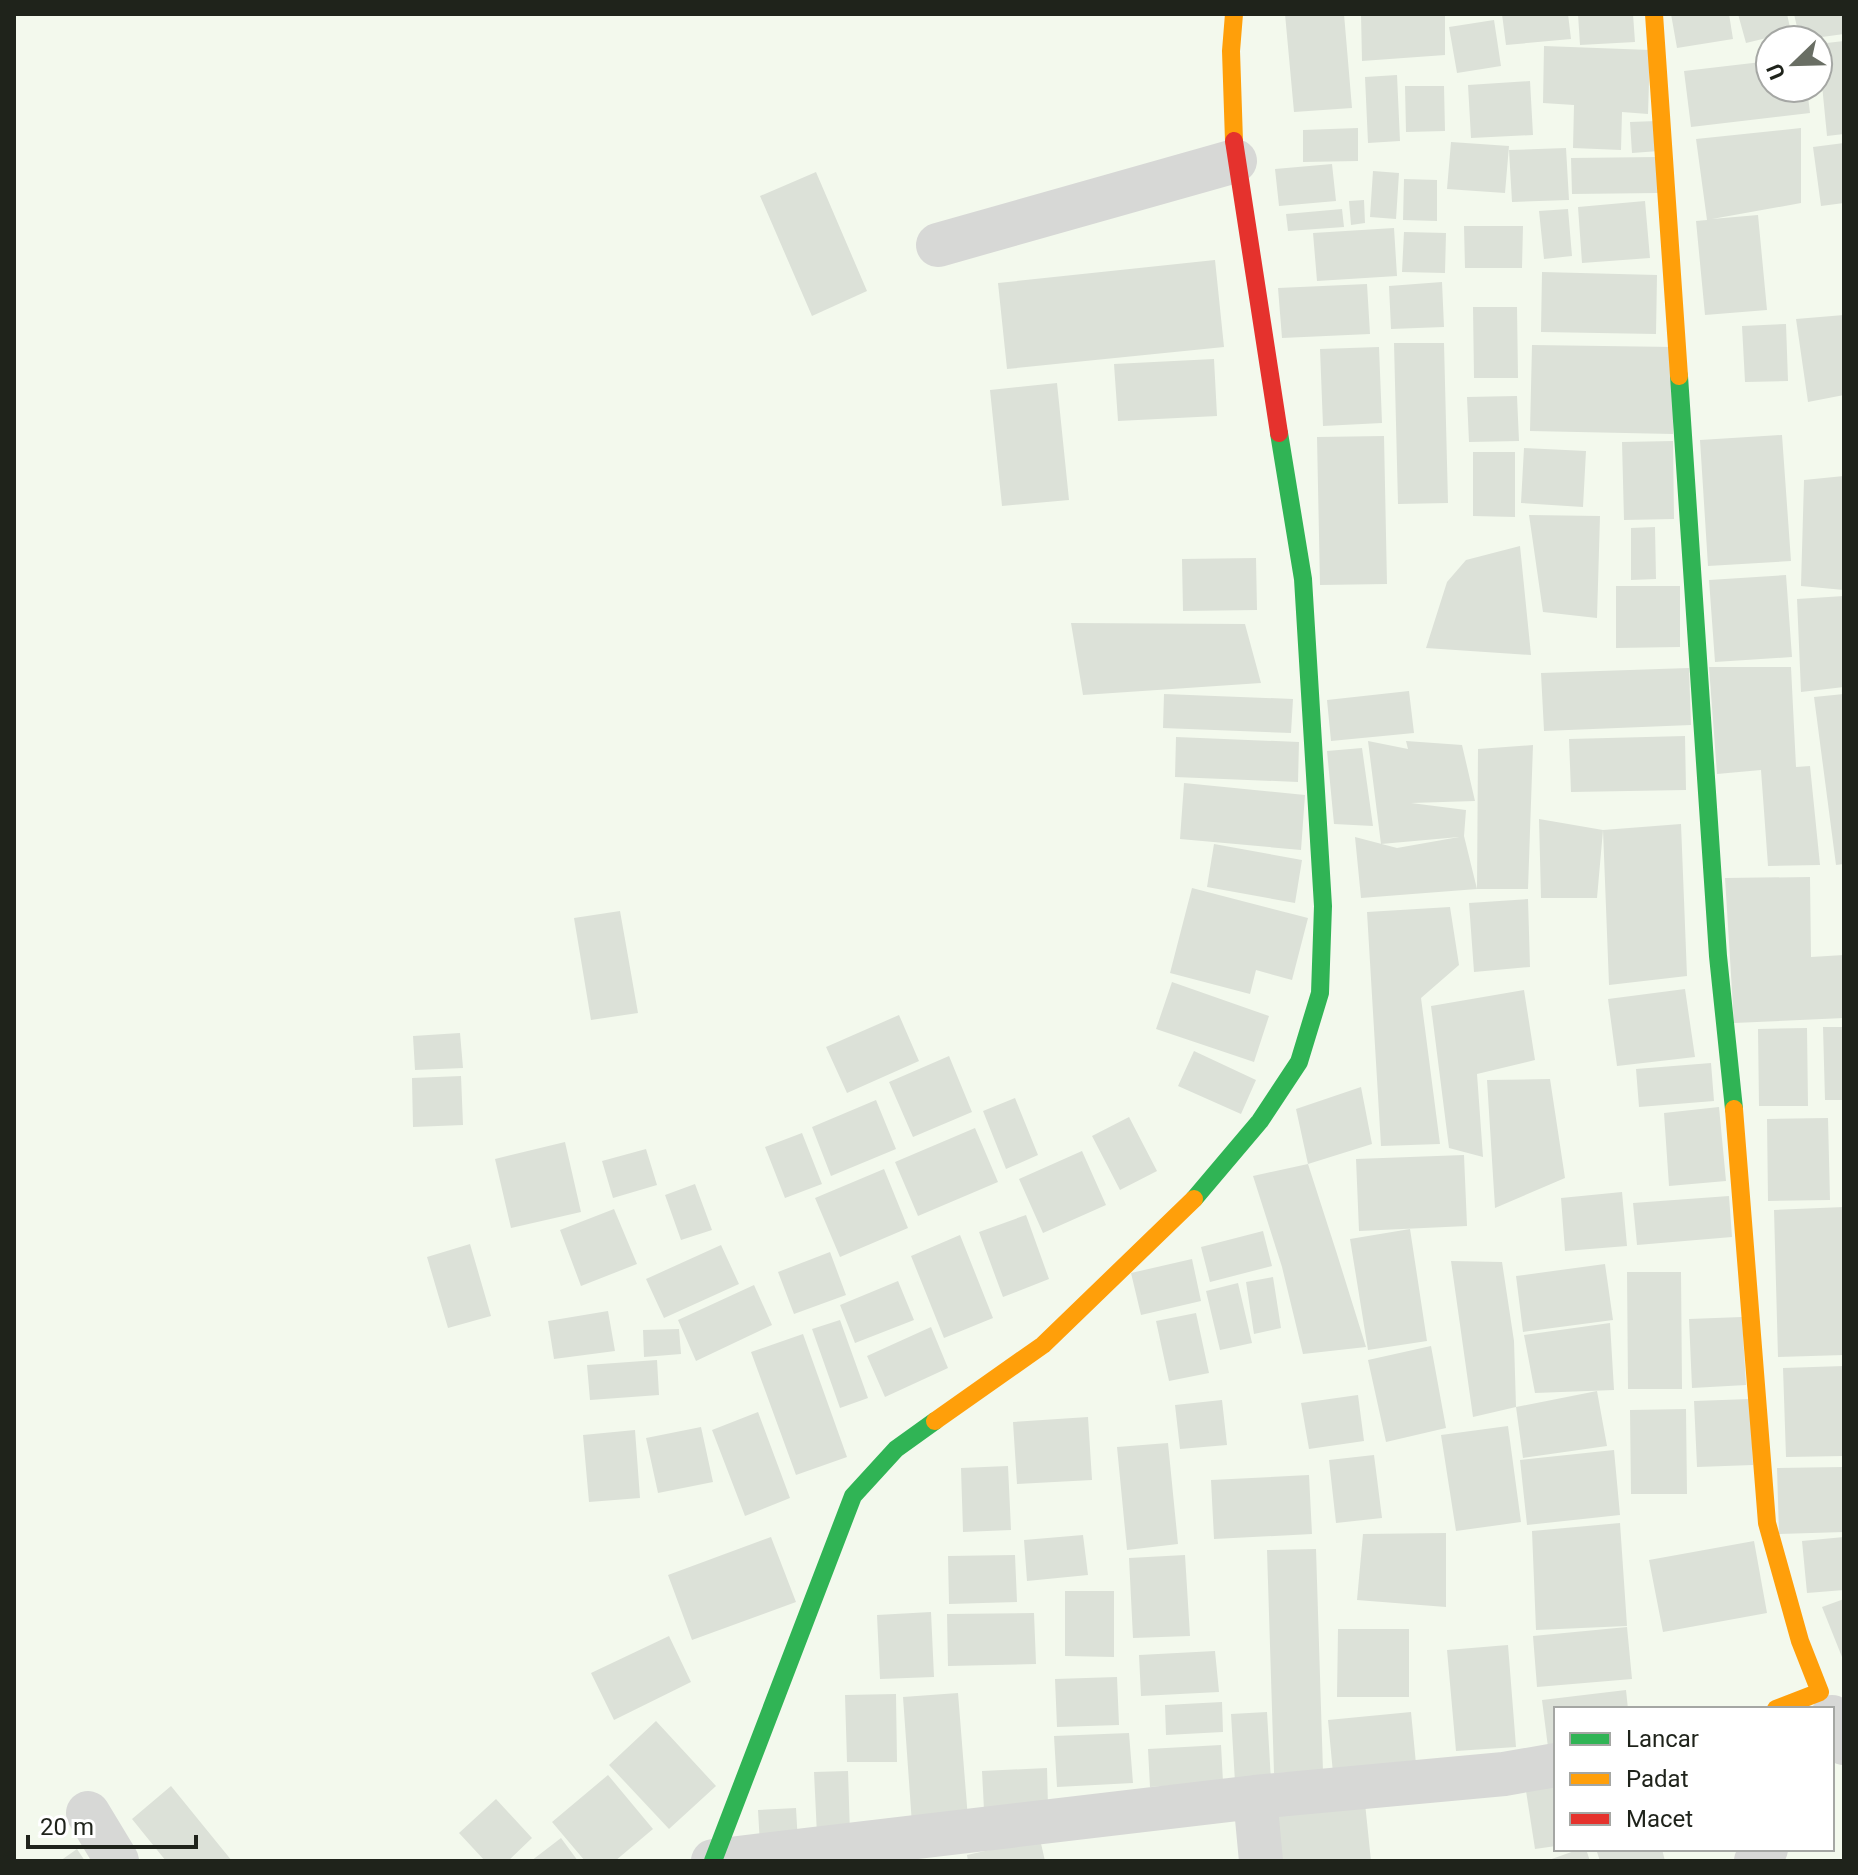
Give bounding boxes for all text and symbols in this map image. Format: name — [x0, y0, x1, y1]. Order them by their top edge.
north arrow — [1754, 24, 1834, 104]
text: U — [1762, 60, 1790, 83]
legend — [1554, 1707, 1834, 1851]
text: Lancar — [1626, 1725, 1699, 1753]
text: Padat — [1626, 1765, 1689, 1793]
scale bar — [28, 1799, 196, 1849]
text: Macet — [1626, 1805, 1693, 1833]
text: 20 m — [40, 1813, 94, 1841]

